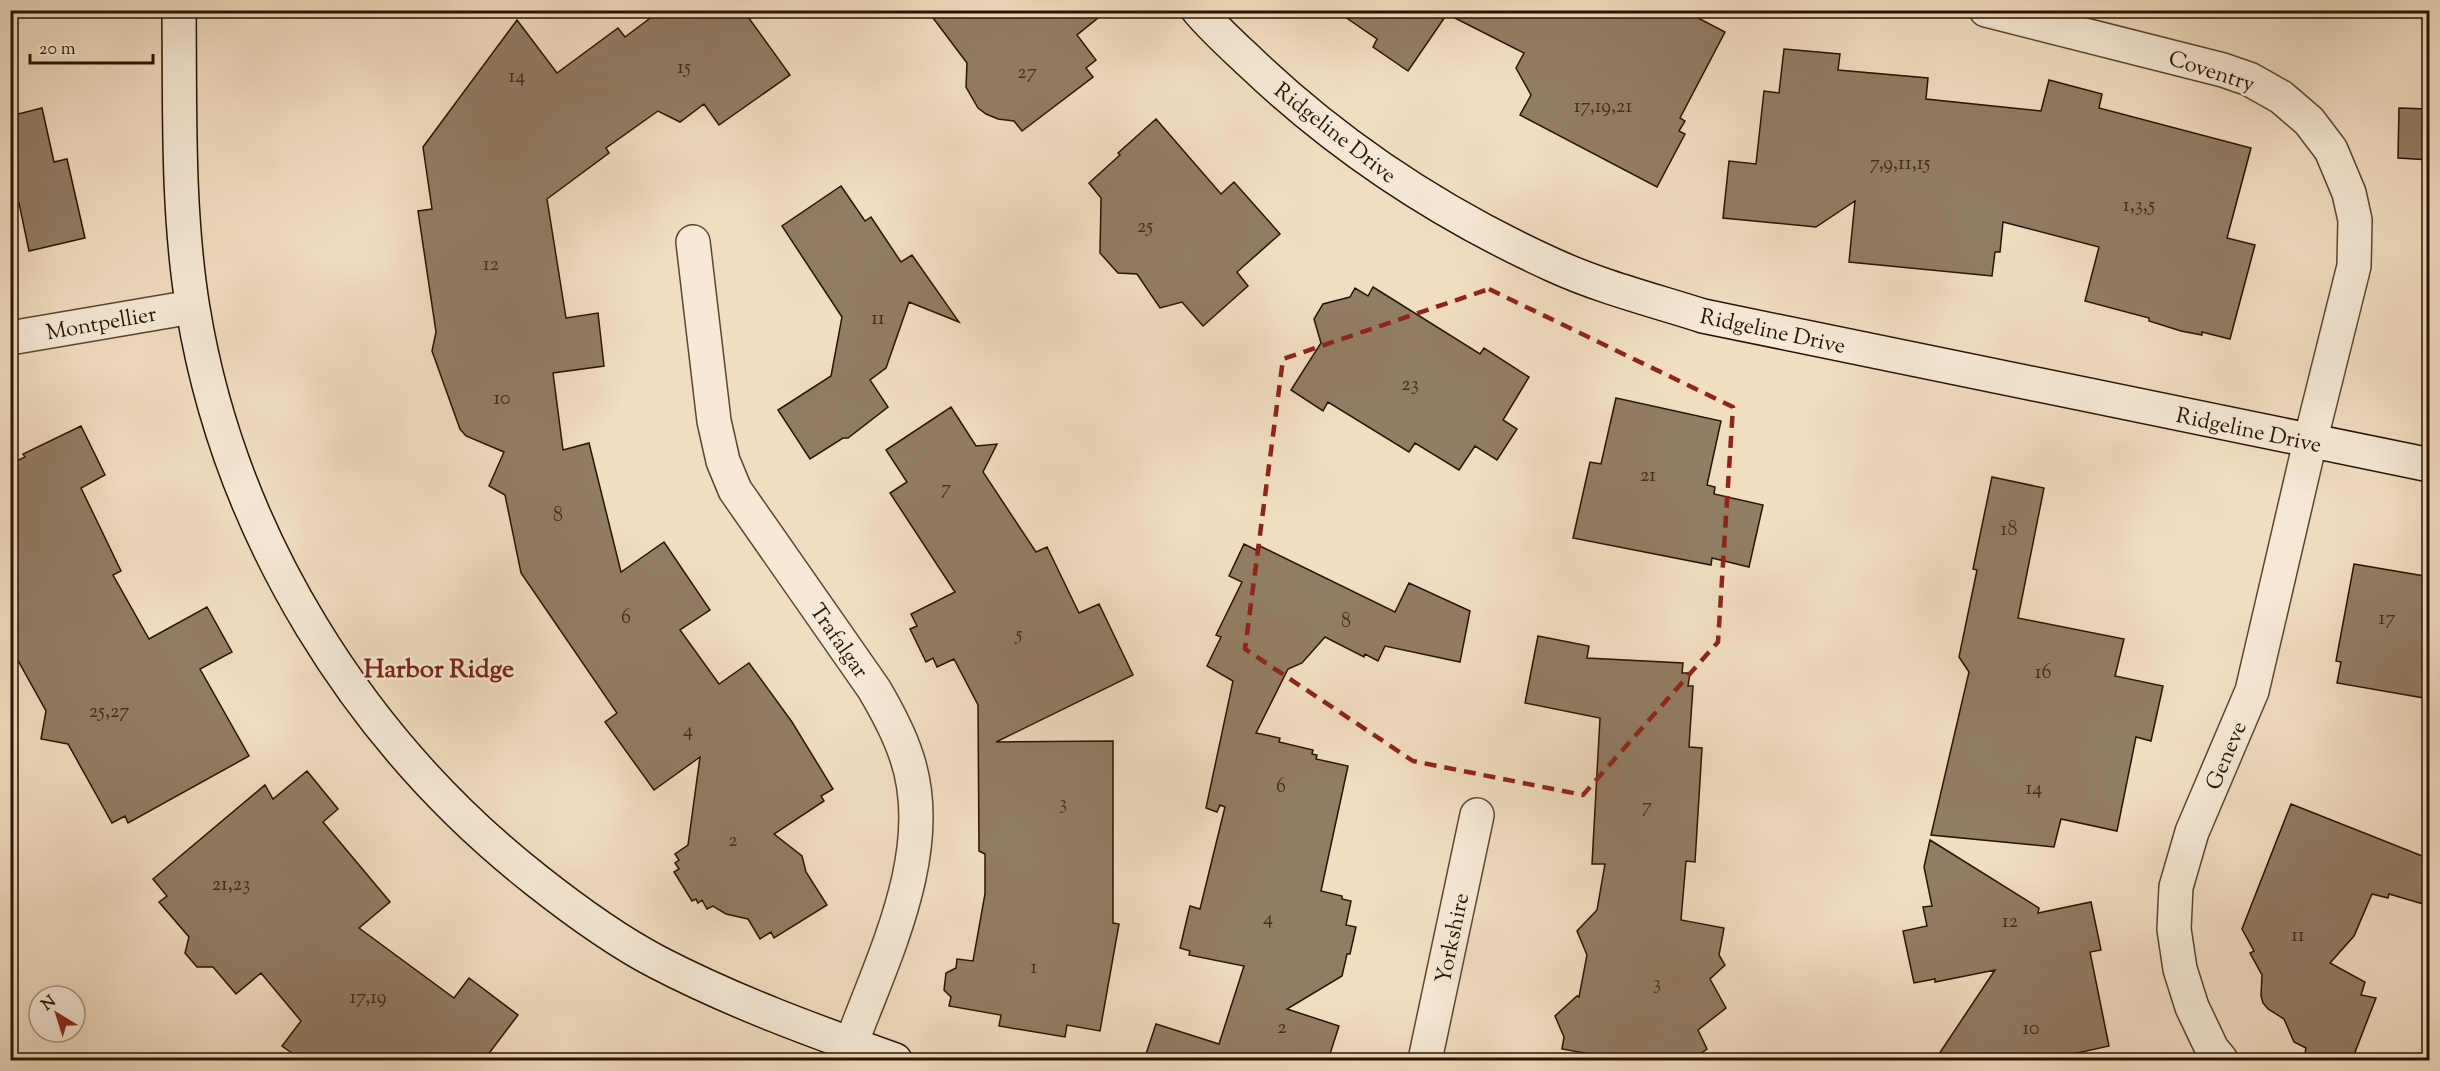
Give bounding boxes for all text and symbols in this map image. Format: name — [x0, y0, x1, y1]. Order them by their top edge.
scale bar — [30, 27, 153, 65]
text: 20 m — [39, 37, 76, 63]
street label: Coventry — [2164, 44, 2258, 102]
house number: 15 — [677, 54, 691, 83]
house number: 27 — [1017, 59, 1037, 88]
house number: 14 — [509, 63, 525, 92]
street label: Ridgeline Drive — [1266, 76, 1402, 193]
house number: 17,19,21 — [1574, 93, 1632, 122]
house number: 7,9,11,15 — [1870, 150, 1930, 179]
house number: 1,3,5 — [2123, 192, 2155, 221]
house number: 25 — [1137, 213, 1153, 242]
house number: 12 — [483, 251, 499, 280]
street label: Montpellier — [44, 300, 159, 350]
street label: Ridgeline Drive — [1697, 302, 1848, 364]
house number: 11 — [871, 305, 885, 334]
house number: 23 — [1401, 371, 1419, 400]
house number: 10 — [493, 385, 511, 414]
street label: Ridgeline Drive — [2173, 401, 2324, 463]
house number: 21 — [1640, 462, 1656, 491]
house number: 7 — [941, 475, 951, 504]
house number: 8 — [553, 502, 563, 531]
house number: 18 — [2001, 516, 2017, 545]
street label: Trafalgar — [800, 598, 875, 685]
house number: 6 — [621, 604, 631, 633]
house number: 17 — [2379, 605, 2395, 634]
house number: 8 — [1341, 608, 1351, 637]
house number: 5 — [1015, 621, 1023, 650]
district label: Harbor Ridge — [364, 652, 514, 689]
house number: 16 — [2035, 659, 2051, 688]
house number: 25,27 — [89, 698, 129, 727]
house number: 4 — [683, 717, 693, 746]
street label: Geneve — [2199, 717, 2257, 796]
house number: 6 — [1276, 773, 1286, 802]
house number: 14 — [2026, 775, 2042, 804]
house number: 3 — [1059, 790, 1067, 819]
house number: 7 — [1642, 793, 1652, 822]
house number: 2 — [728, 827, 738, 856]
house number: 21,23 — [212, 871, 250, 900]
street label: Yorkshire — [1429, 890, 1479, 987]
house number: 4 — [1263, 905, 1273, 934]
house number: 12 — [2002, 908, 2018, 937]
house number: 11 — [2291, 922, 2305, 951]
house number: 1 — [1031, 954, 1038, 983]
house number: 3 — [1653, 970, 1661, 999]
north arrow — [27, 984, 87, 1044]
house number: 17,19 — [349, 984, 387, 1013]
text: N — [37, 991, 62, 1017]
house number: 2 — [1277, 1014, 1287, 1043]
house number: 10 — [2022, 1015, 2040, 1044]

